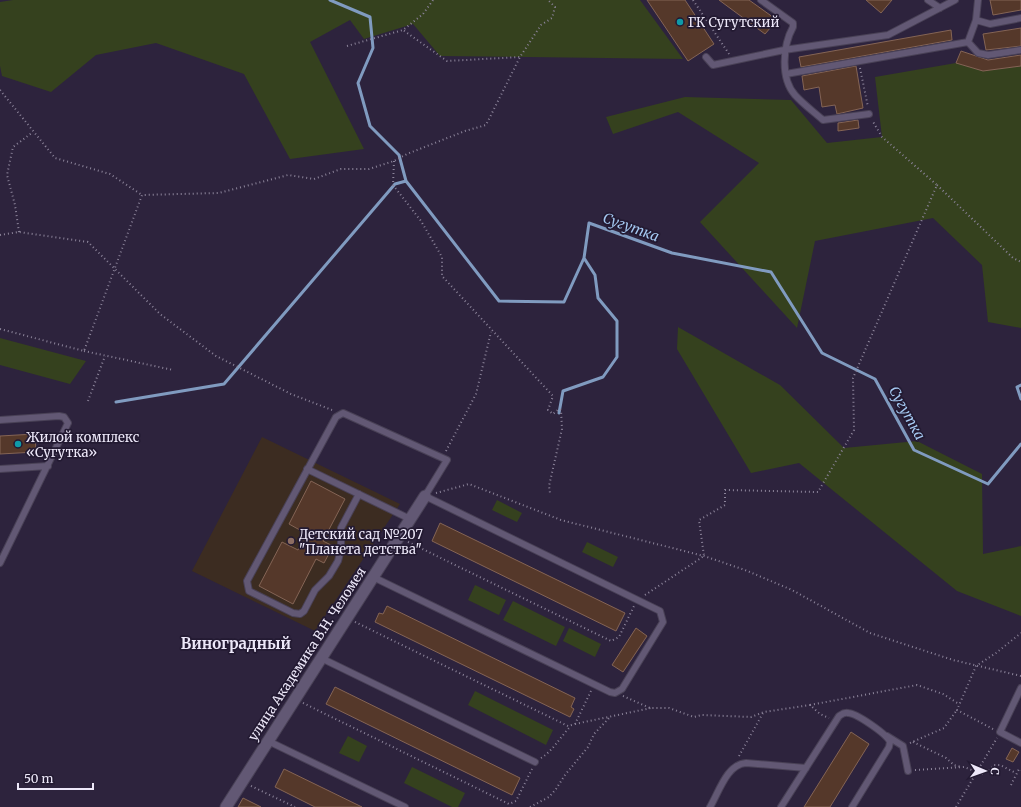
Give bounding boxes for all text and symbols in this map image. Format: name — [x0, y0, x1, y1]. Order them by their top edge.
place label: ГК Сугутский — [688, 14, 779, 31]
marker: ГК Сугутский — [675, 17, 685, 27]
water label: Сугутка — [600, 209, 662, 245]
water label: Сугутка — [885, 383, 929, 443]
place label: Жилой комплекс «Сугутка» — [26, 429, 140, 461]
marker: Жилой комплекс «Сугутка» — [13, 439, 23, 449]
place label: Детский сад №207 "Планета детства" — [299, 526, 423, 558]
marker: Детский сад №207 "Планета детства" — [286, 536, 296, 546]
street label: улица Академика В.Н. Челомея — [244, 564, 370, 744]
district label: Виноградный — [181, 634, 292, 653]
north arrow — [965, 751, 1005, 791]
scale bar — [18, 765, 93, 791]
text: С — [988, 767, 1002, 775]
text: 50 m — [24, 771, 53, 786]

